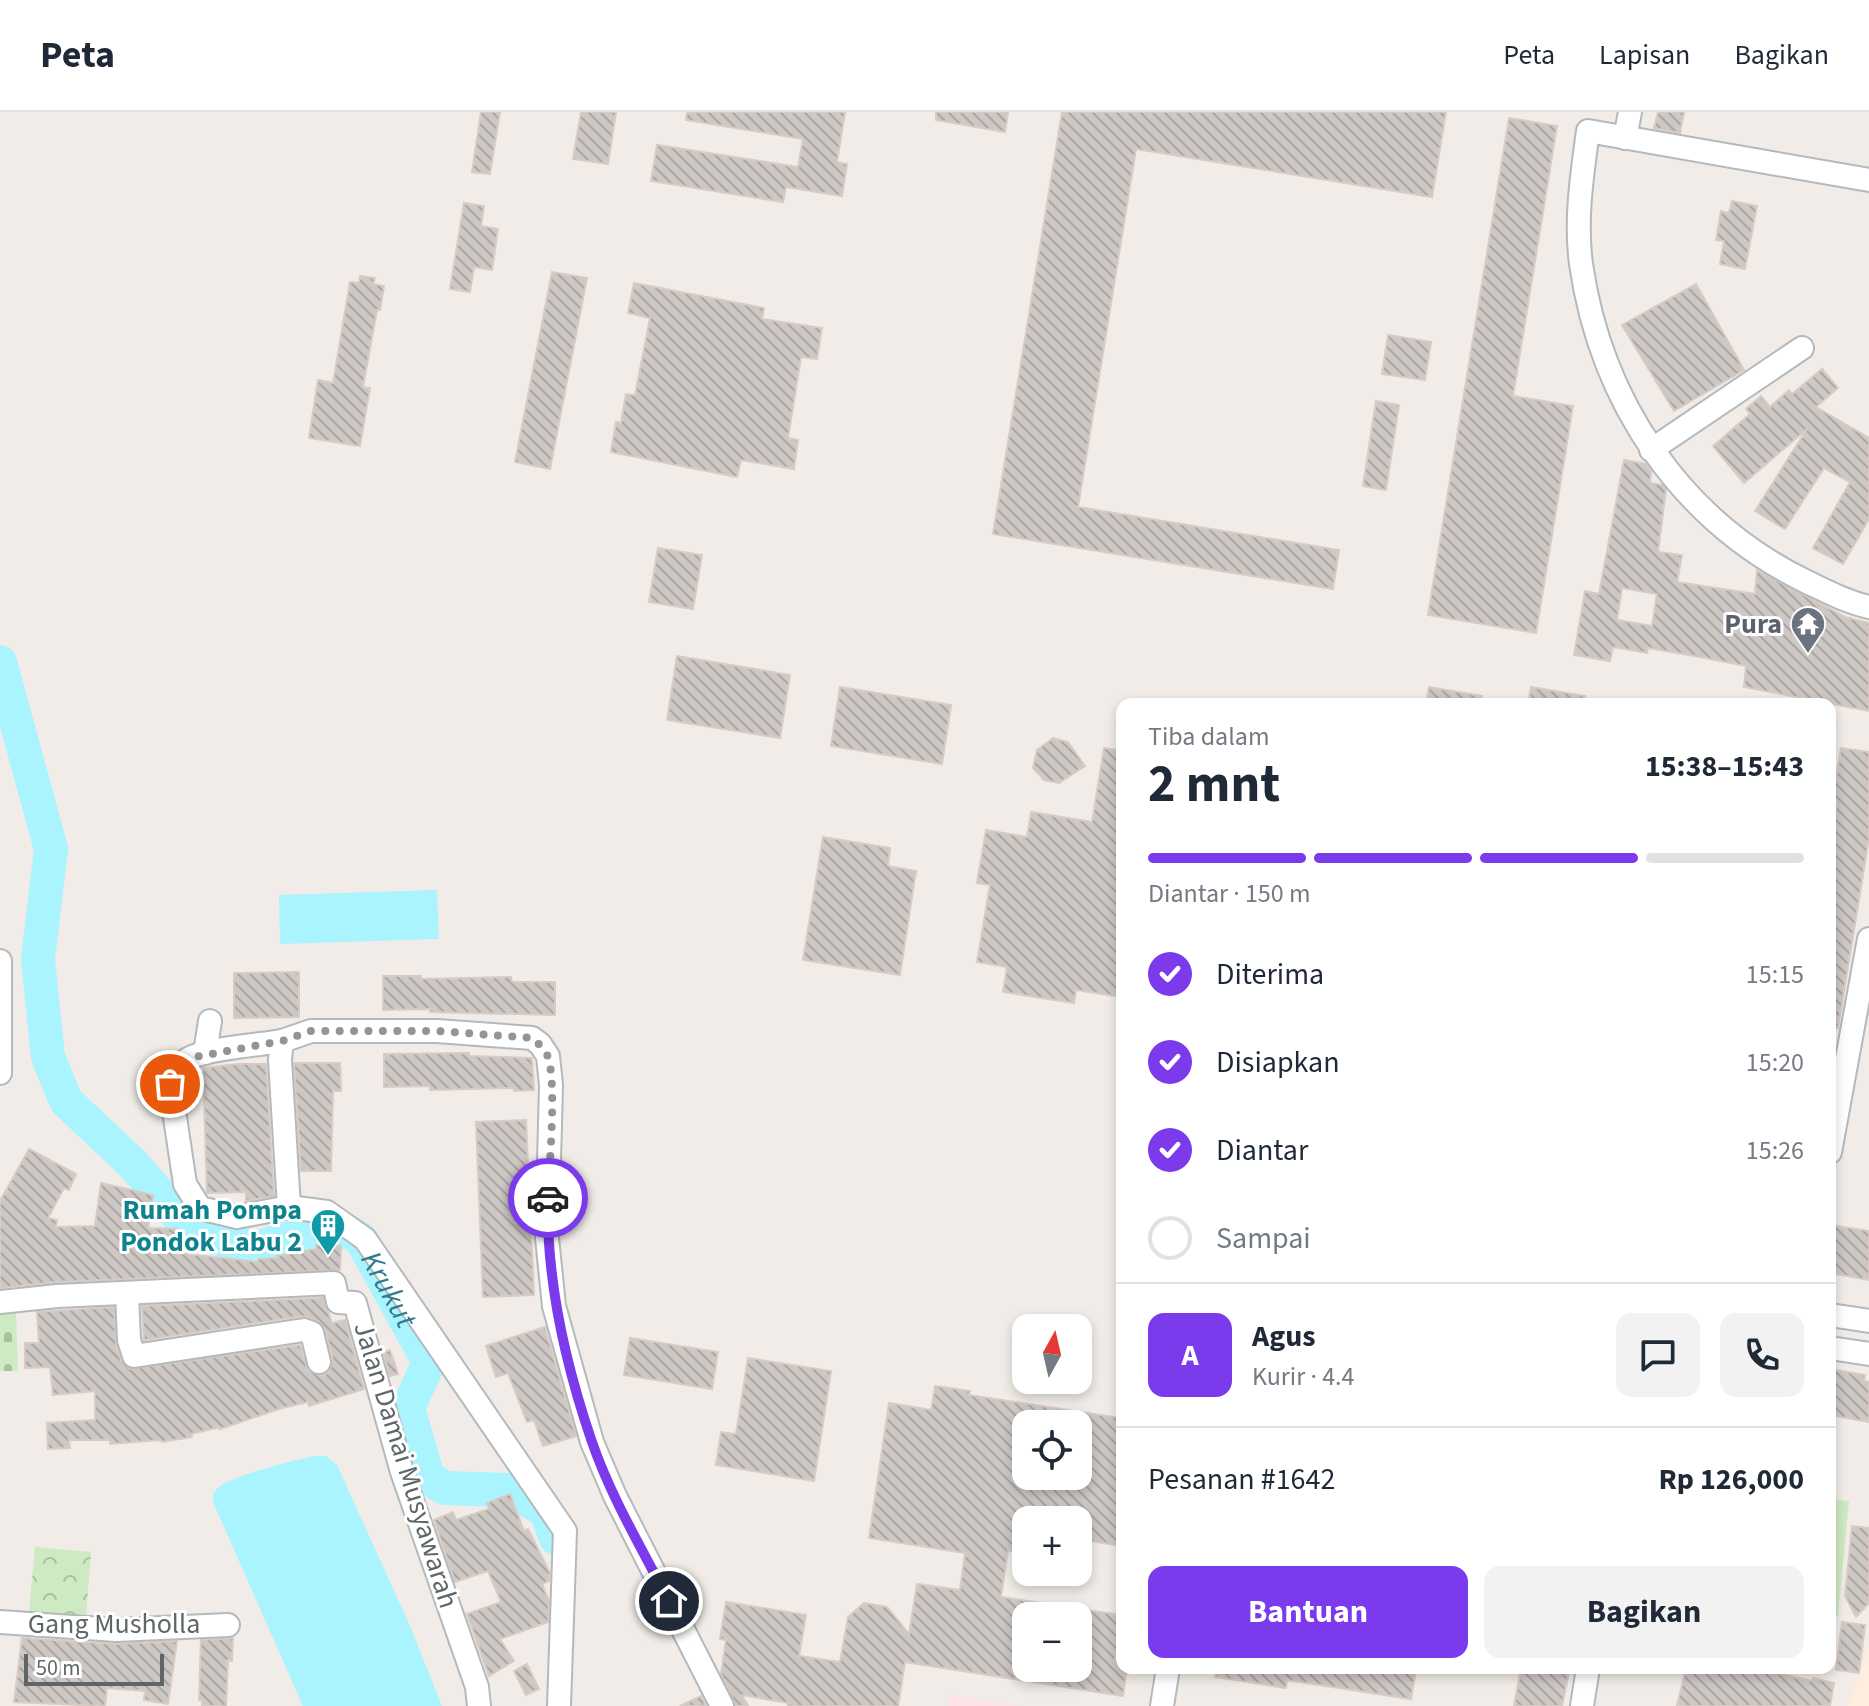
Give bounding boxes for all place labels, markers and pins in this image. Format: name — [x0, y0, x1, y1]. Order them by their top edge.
place label: Pura — [1724, 604, 1782, 644]
temple icon: Pura — [1789, 605, 1827, 655]
pin — [136, 1050, 204, 1118]
place label: Rumah Pompa Pondok Labu 2 — [120, 1190, 302, 1262]
building icon: Rumah Pompa Pondok Labu 2 — [309, 1207, 347, 1257]
pin — [635, 1567, 703, 1635]

